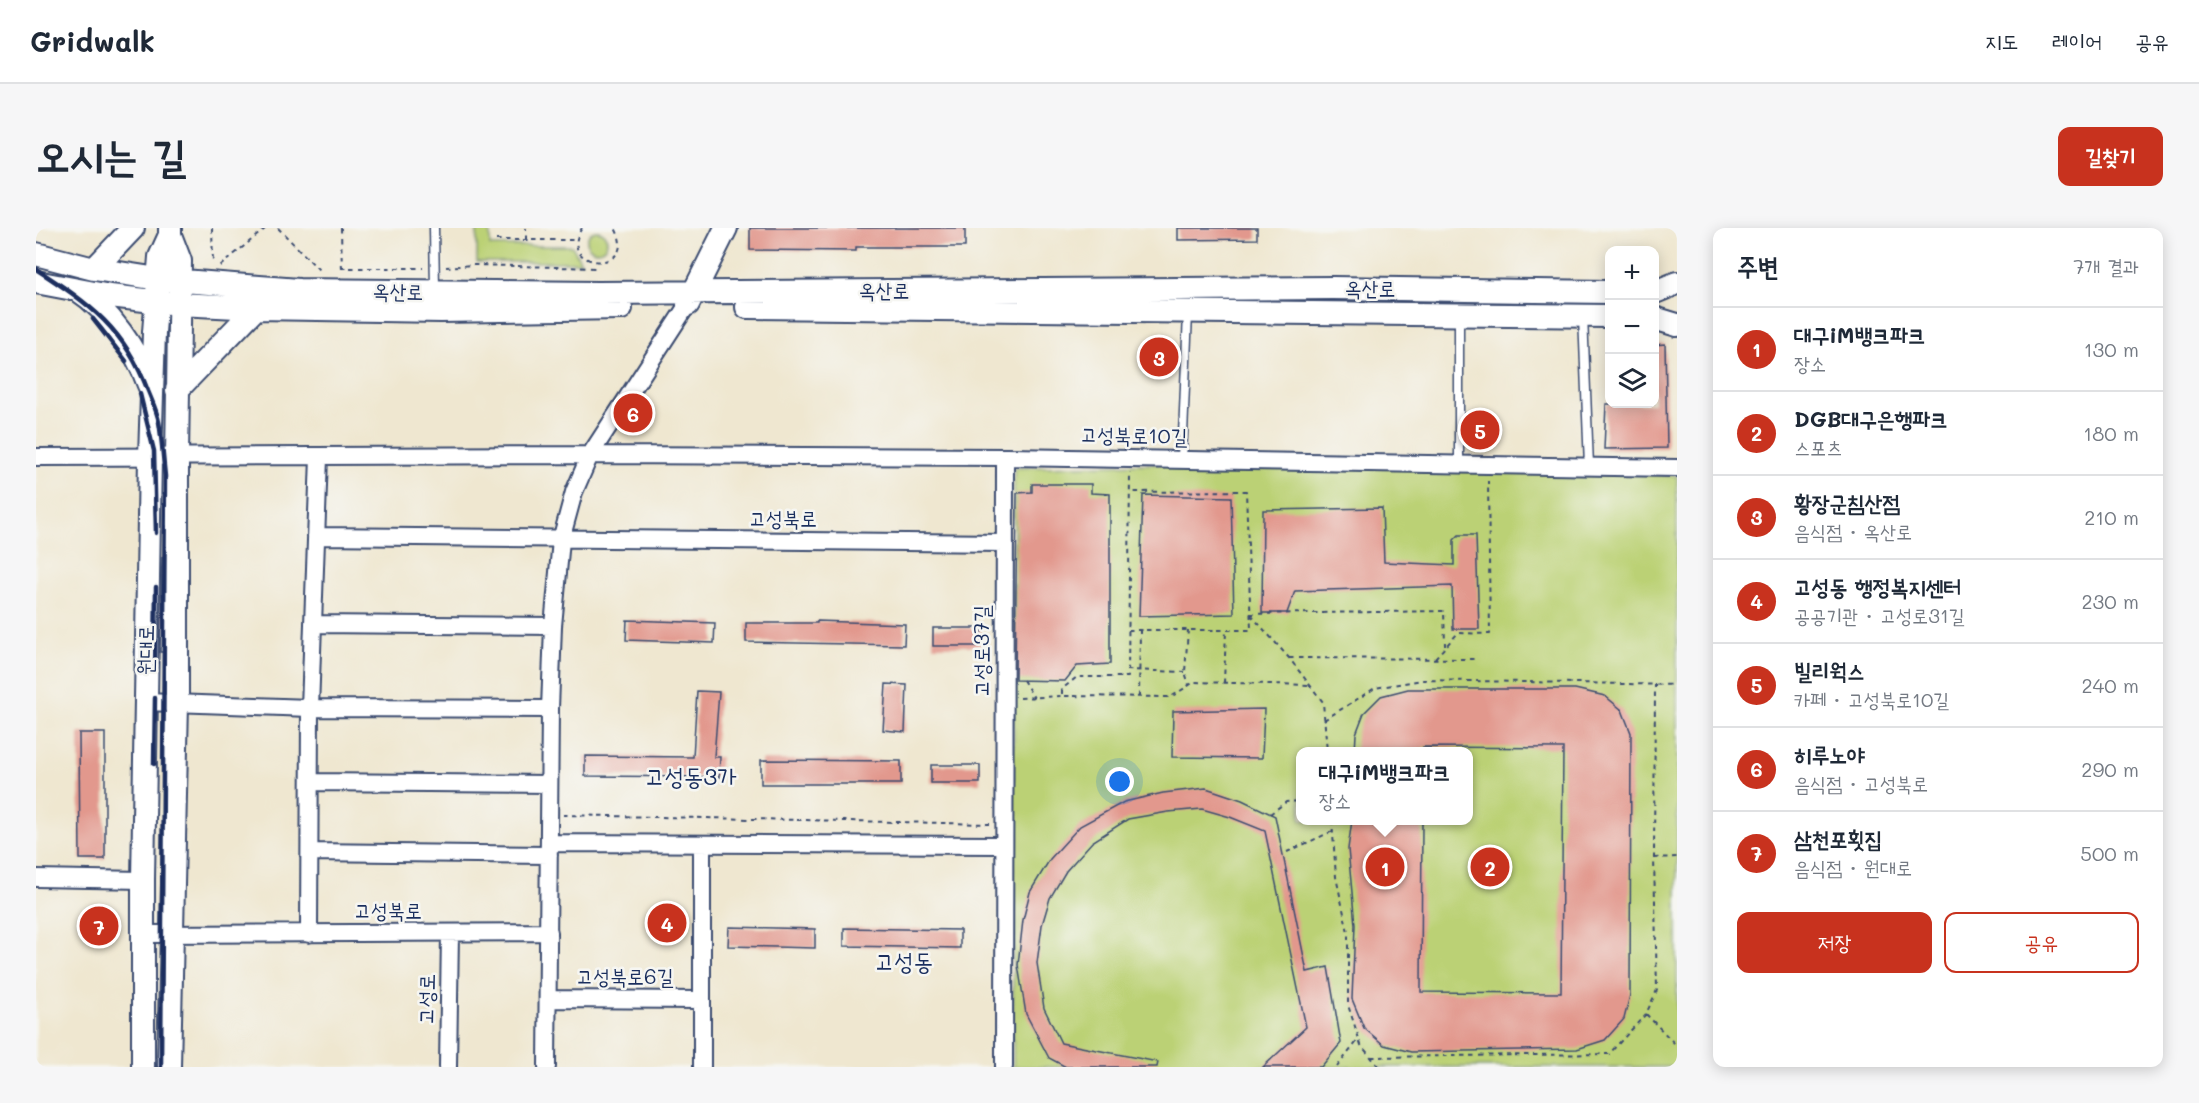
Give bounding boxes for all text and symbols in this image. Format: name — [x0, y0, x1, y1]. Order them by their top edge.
text: Gridwalk — [30, 23, 155, 59]
text: 지도 — [1985, 27, 2019, 54]
text: 레이어 — [2052, 27, 2102, 54]
text: 공유 — [2135, 27, 2169, 54]
text: 오시는 길 — [36, 127, 186, 182]
button: 길찾기 — [2058, 127, 2163, 186]
map controls — [1605, 246, 1659, 408]
button: + — [1605, 246, 1659, 300]
text: 주변 — [1737, 249, 1779, 283]
text: 7개 결과 — [2073, 253, 2139, 279]
street label: 옥산로 — [1345, 274, 1395, 301]
street label: 옥산로 — [859, 276, 909, 303]
street label: 옥산로 — [372, 277, 424, 304]
button: − — [1605, 300, 1659, 354]
text: 대구iM뱅크파크 — [1794, 320, 1925, 349]
pin: 3 — [1140, 334, 1178, 380]
text: 1 — [1752, 336, 1761, 362]
text: 130 m — [2084, 336, 2139, 362]
text: 장소 — [1794, 350, 1826, 376]
button: layers — [1605, 354, 1659, 408]
pin: 6 — [614, 390, 652, 435]
text: DGB대구은행파크 — [1794, 404, 1948, 433]
pin: 5 — [1460, 408, 1500, 452]
street label: 고성북로10길 — [1080, 420, 1188, 449]
text: 2 — [1751, 420, 1762, 446]
text: 180 m — [2083, 420, 2139, 446]
text: 스포츠 — [1794, 434, 1842, 460]
text: 황장군침산점 — [1794, 488, 1900, 517]
street label: 고성북로 — [749, 504, 817, 531]
text: 3 — [1751, 504, 1763, 530]
text: 210 m — [2084, 504, 2139, 530]
text: 음식점 · 옥산로 — [1794, 518, 1912, 544]
text: 고성동 행정복지센터 — [1794, 572, 1961, 601]
text: 4 — [1750, 588, 1763, 614]
text: 230 m — [2081, 588, 2139, 614]
text: 공공기관 · 고성로31길 — [1794, 602, 1965, 628]
street label: 고성로37길 — [967, 605, 994, 697]
street label: 원대로 — [131, 624, 158, 676]
text: 빌리웍스 — [1794, 656, 1865, 685]
text: 5 — [1751, 672, 1762, 698]
text: 240 m — [2081, 672, 2139, 698]
text: 카페 · 고성북로10길 — [1794, 686, 1949, 712]
text: 히루노야 — [1794, 740, 1865, 769]
popup — [1296, 747, 1473, 825]
text: 6 — [1750, 756, 1763, 782]
text: 290 m — [2081, 756, 2139, 782]
text: 대구iM뱅크파크 — [1319, 757, 1450, 786]
district label: 고성동3가 — [645, 760, 737, 791]
your location — [1105, 767, 1134, 796]
text: 음식점 · 고성북로 — [1794, 770, 1928, 796]
text: 장소 — [1319, 787, 1351, 813]
text: 삼천포횟집 — [1794, 824, 1883, 853]
text: 7 — [1751, 840, 1762, 866]
text: 500 m — [2080, 840, 2139, 866]
pin: 1 — [1366, 844, 1404, 890]
pin: 2 — [1470, 844, 1510, 890]
text: 음식점 · 원대로 — [1794, 854, 1912, 880]
street label: 고성북로 — [354, 896, 422, 923]
pin: 4 — [648, 900, 686, 946]
pin: 7 — [80, 904, 118, 948]
button: 저장 — [1737, 912, 1932, 973]
button: 공유 — [1944, 912, 2139, 973]
district label: 고성동 — [875, 945, 933, 976]
street label: 고성북로6길 — [576, 962, 674, 989]
street label: 고성로 — [412, 973, 439, 1025]

